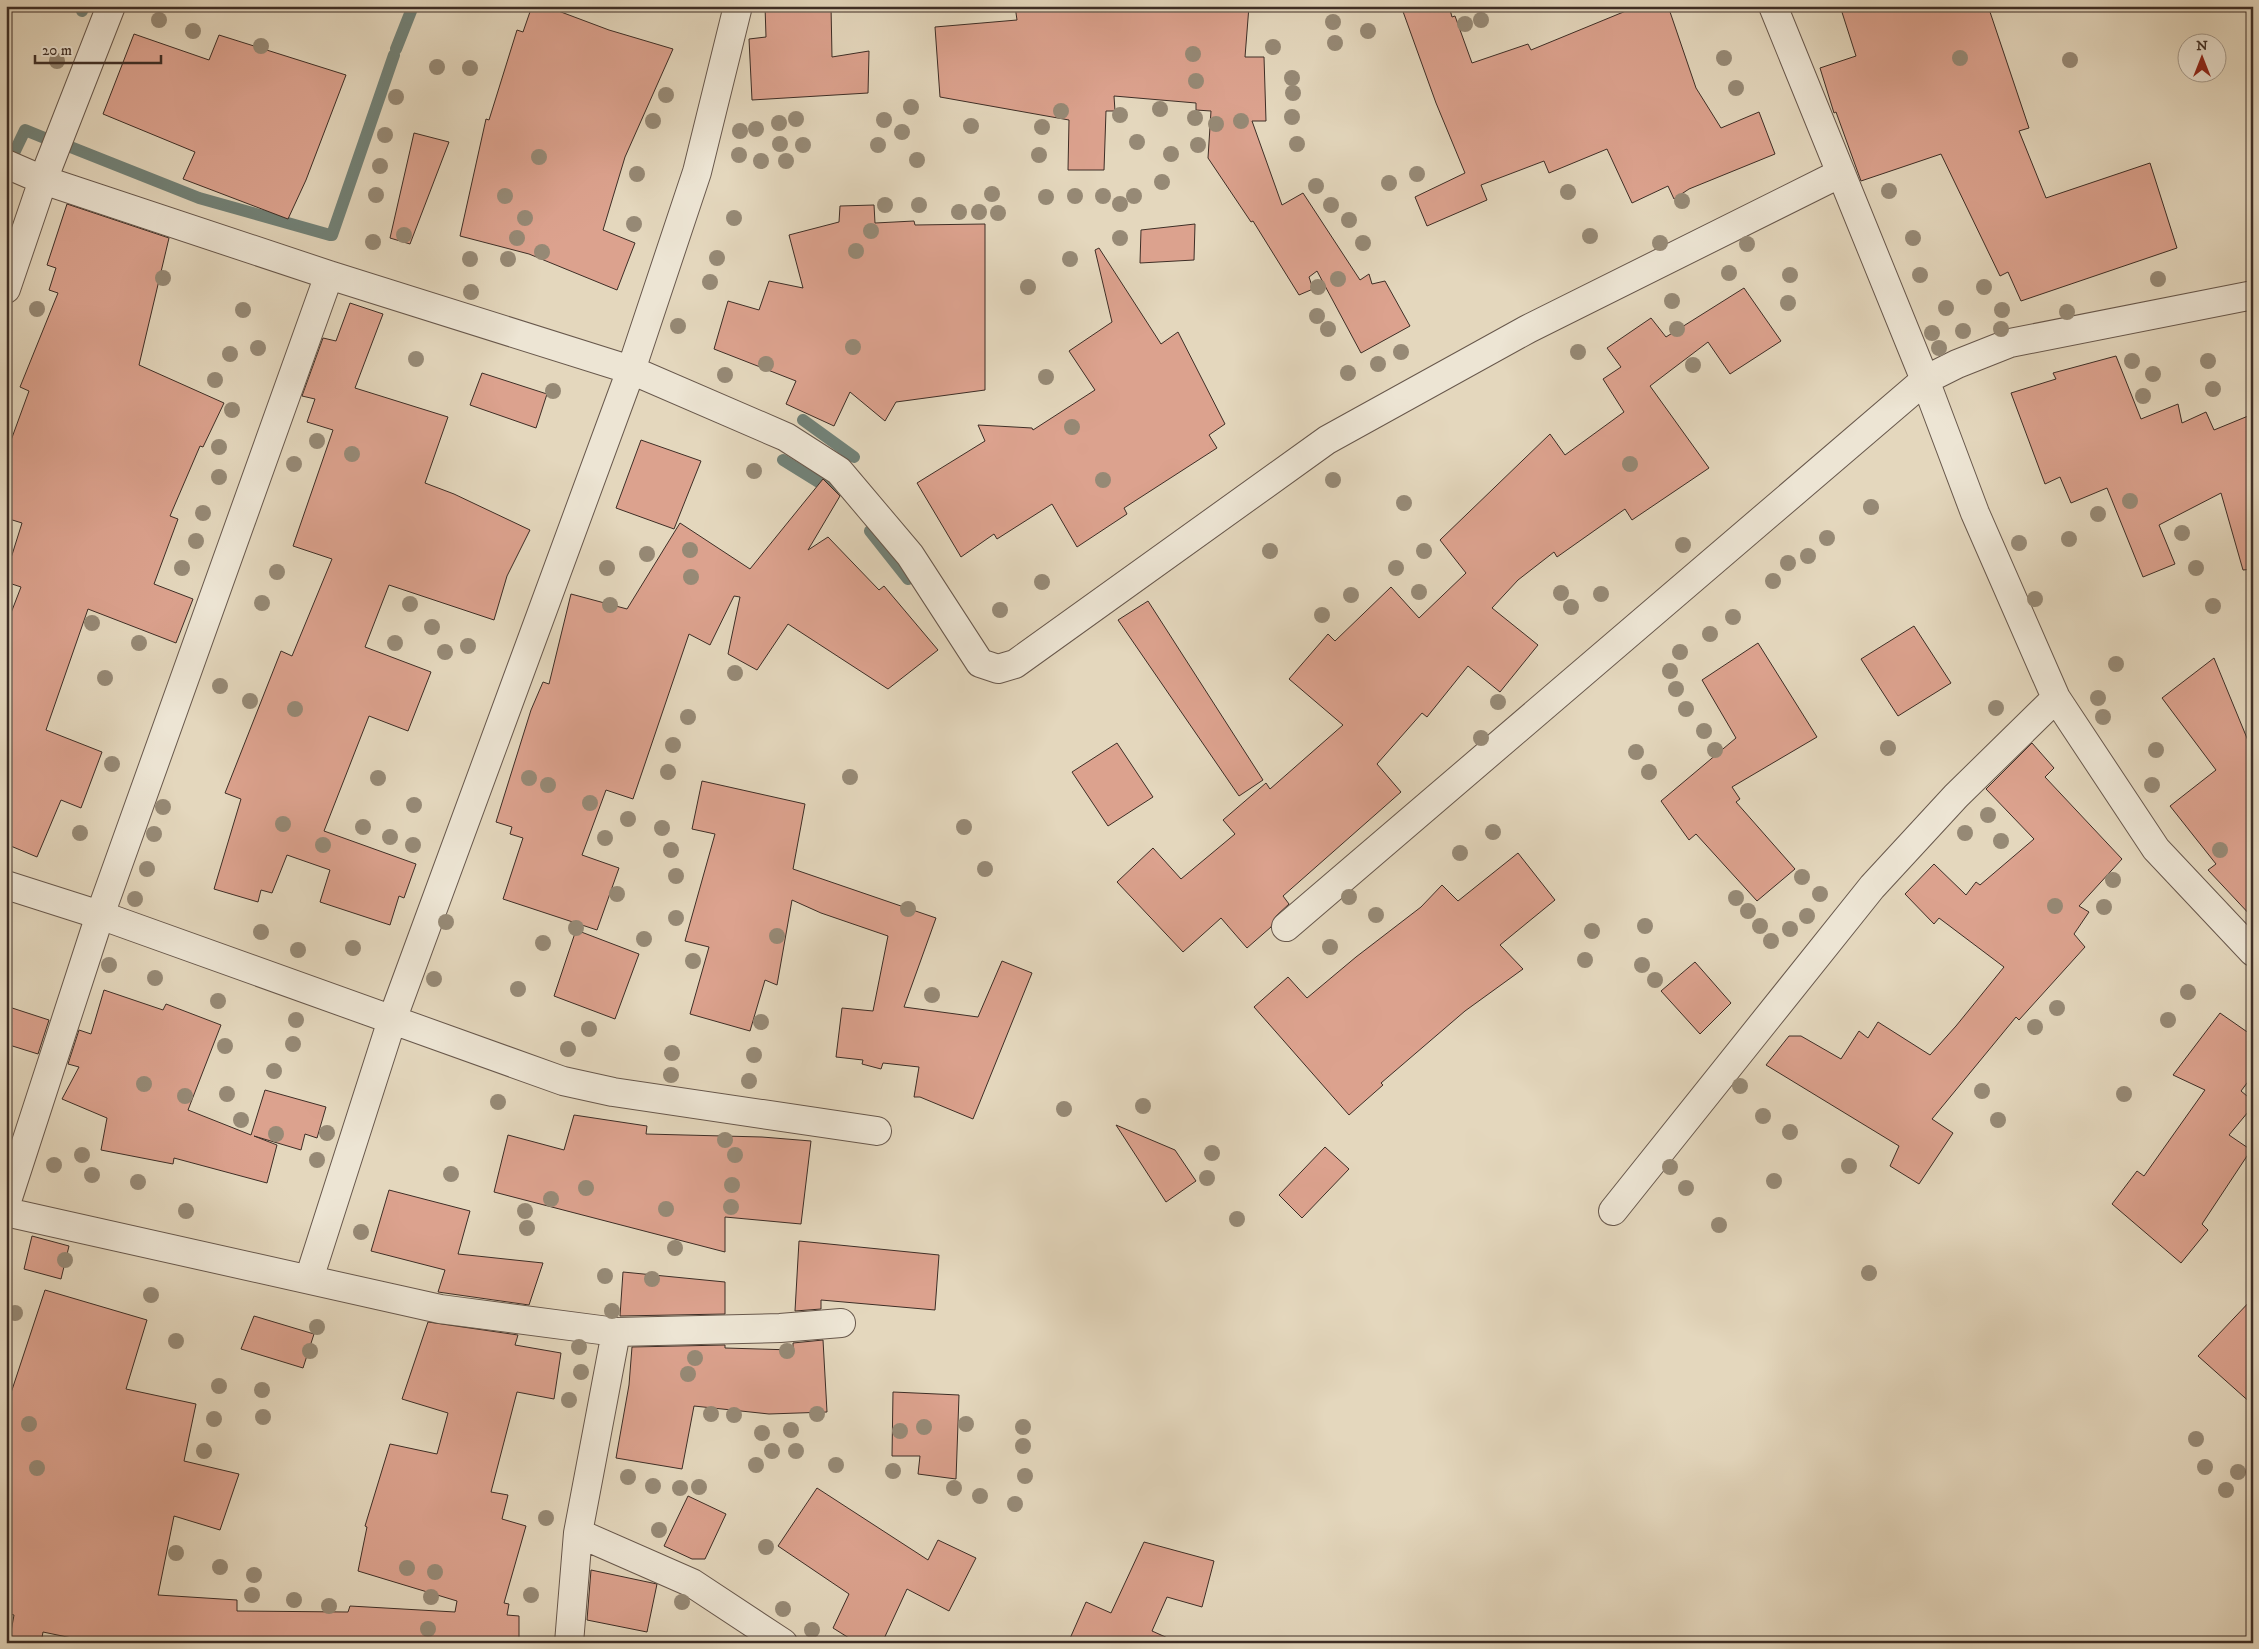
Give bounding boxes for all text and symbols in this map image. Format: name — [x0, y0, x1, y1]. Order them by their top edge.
scale bar — [35, 32, 161, 64]
north arrow — [2176, 32, 2226, 82]
text: N — [2196, 37, 2208, 55]
text: 20 m — [42, 41, 72, 60]

